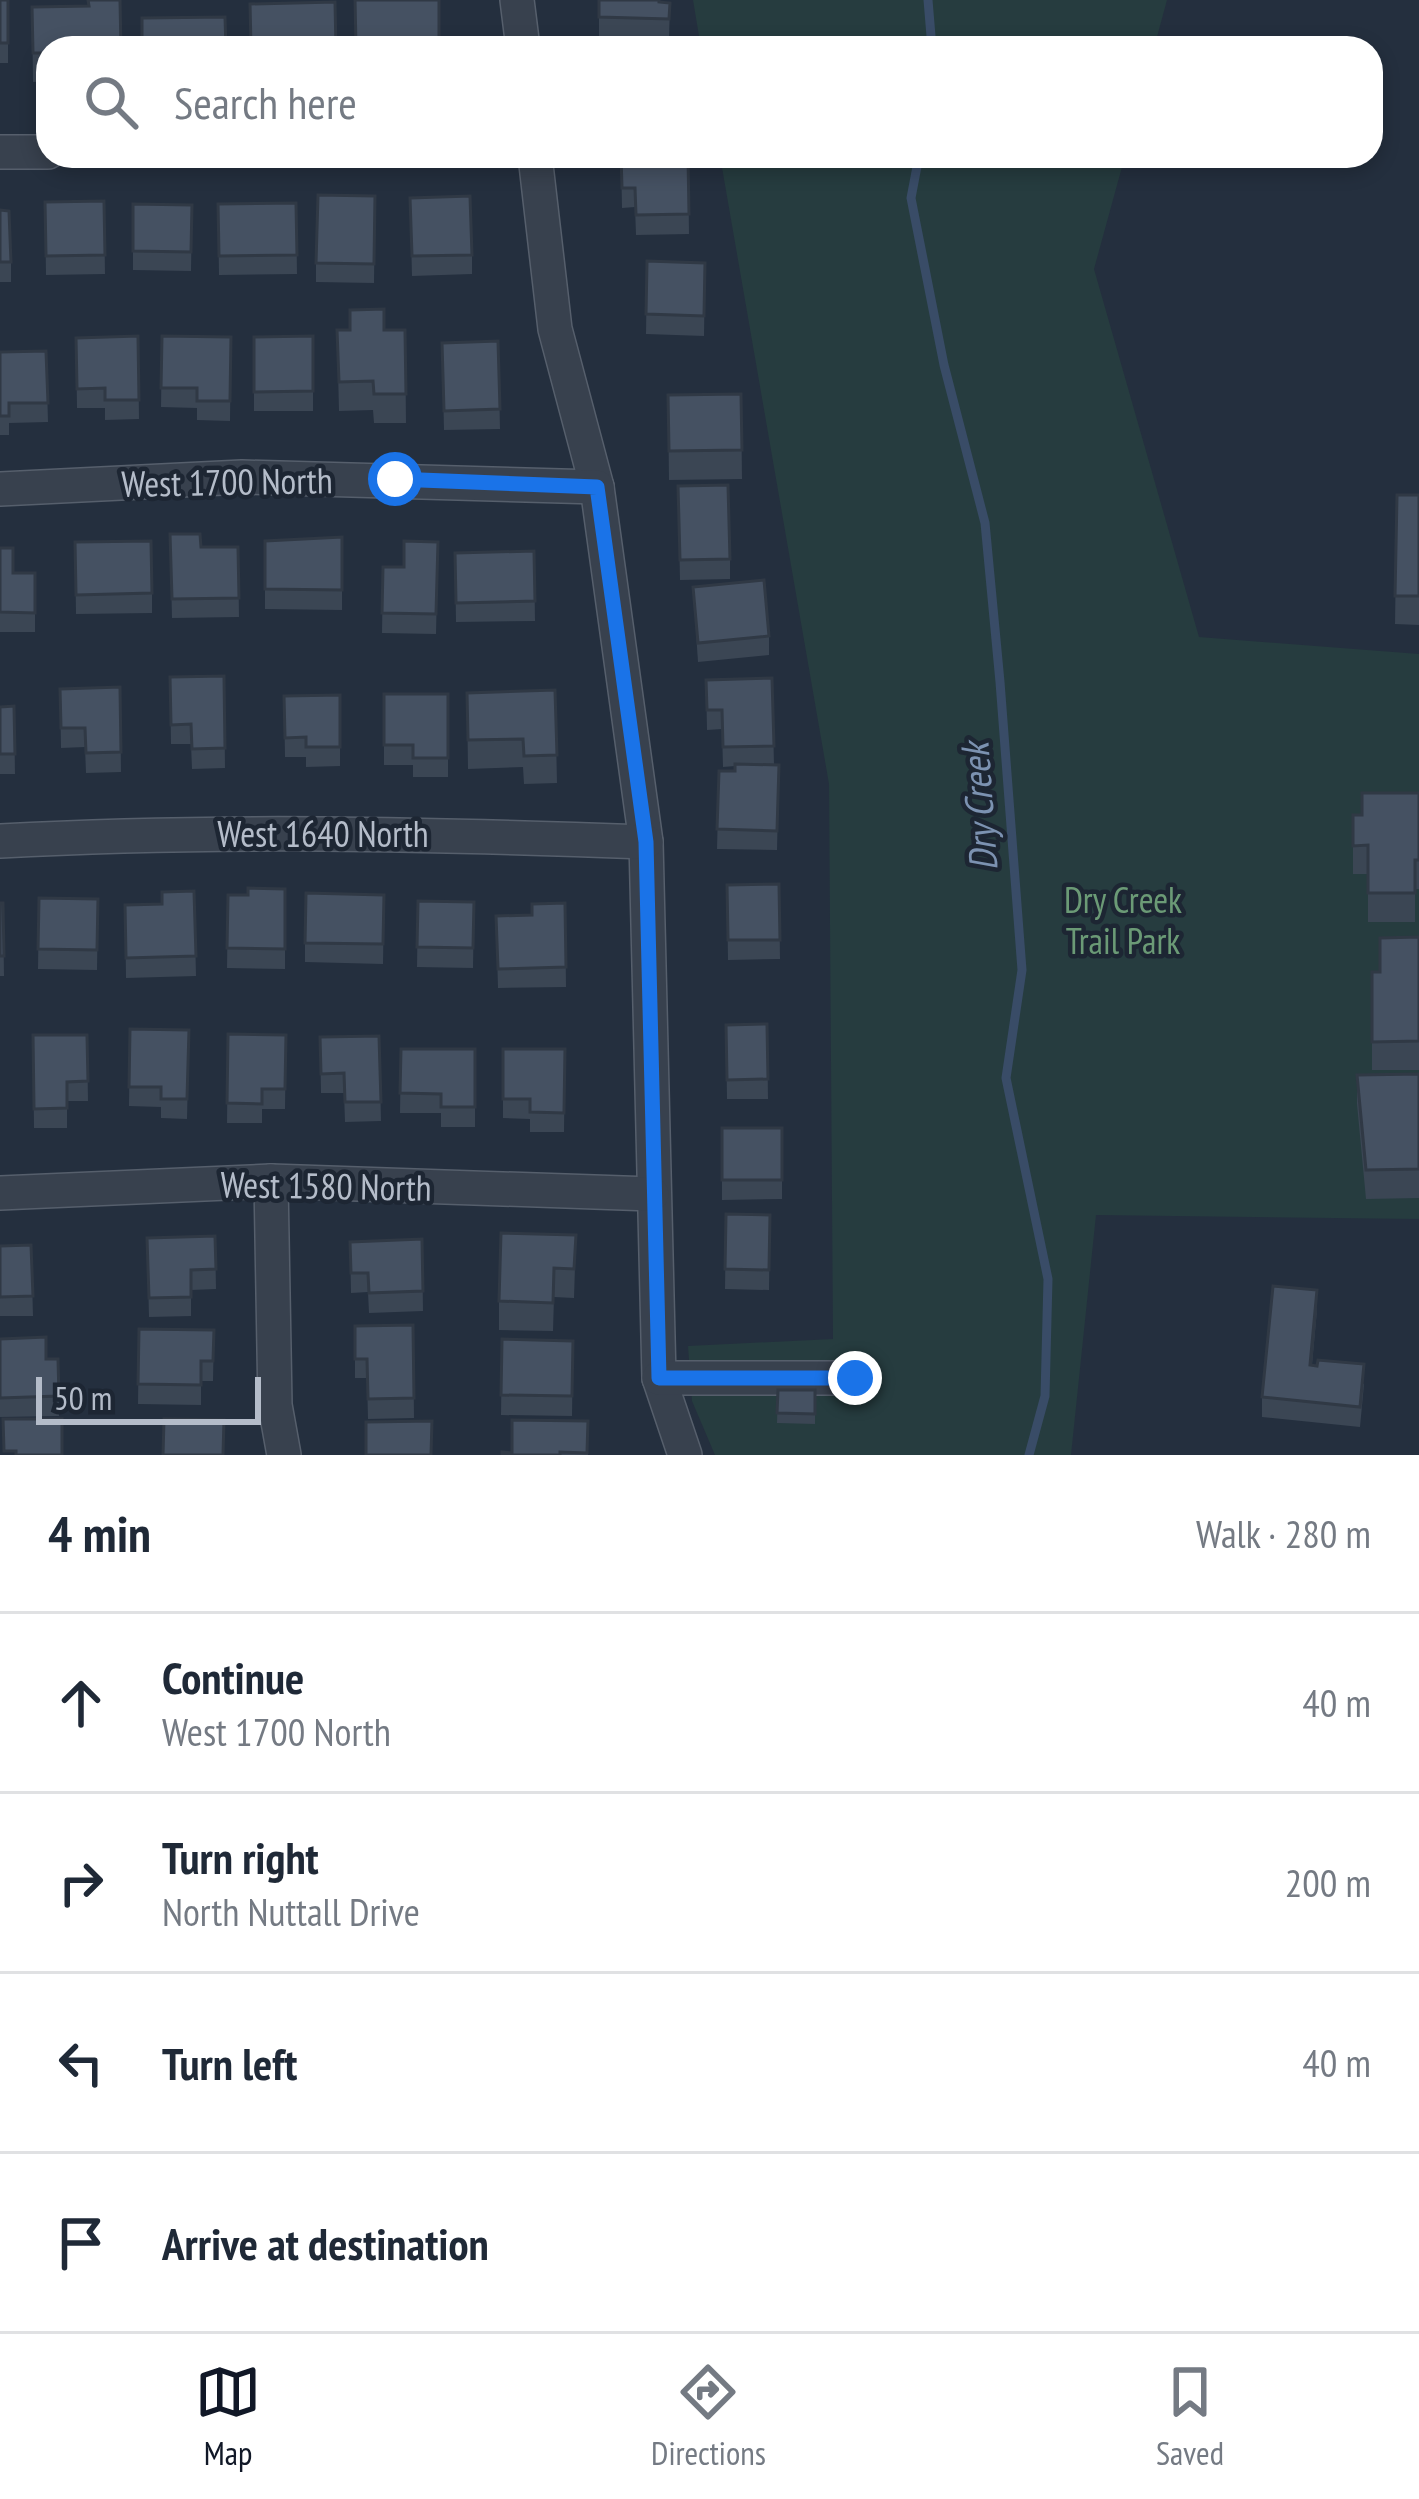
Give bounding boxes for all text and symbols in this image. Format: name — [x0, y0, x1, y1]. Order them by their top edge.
search box — [36, 36, 1383, 168]
icon: search — [78, 69, 144, 135]
text: Search here — [174, 73, 357, 131]
route start — [368, 452, 422, 506]
street label: West 1700 North — [121, 456, 333, 507]
water label: Dry Creek — [948, 737, 1008, 873]
street label: West 1640 North — [217, 810, 429, 857]
park label: Dry Creek Trail Park — [1064, 876, 1182, 964]
street label: West 1580 North — [220, 1160, 432, 1211]
route end — [828, 1351, 882, 1405]
scale bar — [36, 1371, 261, 1424]
text: 50 m — [54, 1376, 112, 1419]
text: 4 min — [48, 1500, 151, 1566]
text: Walk · 280 m — [1196, 1508, 1371, 1559]
text: Continue — [162, 1648, 304, 1706]
icon: ahead — [48, 1670, 114, 1736]
text: 40 m — [1302, 1677, 1371, 1728]
text: West 1700 North — [162, 1706, 391, 1757]
text: Turn right — [162, 1828, 319, 1886]
icon: right — [48, 1850, 114, 1916]
text: 200 m — [1285, 1857, 1371, 1908]
text: North Nuttall Drive — [162, 1886, 420, 1937]
icon: left — [48, 2030, 114, 2096]
text: Turn left — [162, 2034, 297, 2092]
text: 40 m — [1302, 2037, 1371, 2088]
icon: arrive — [48, 2210, 114, 2276]
text: Arrive at destination — [162, 2214, 489, 2272]
tab: Map — [195, 2359, 261, 2474]
tab: Directions — [651, 2359, 766, 2474]
tab: Saved — [1156, 2359, 1224, 2474]

